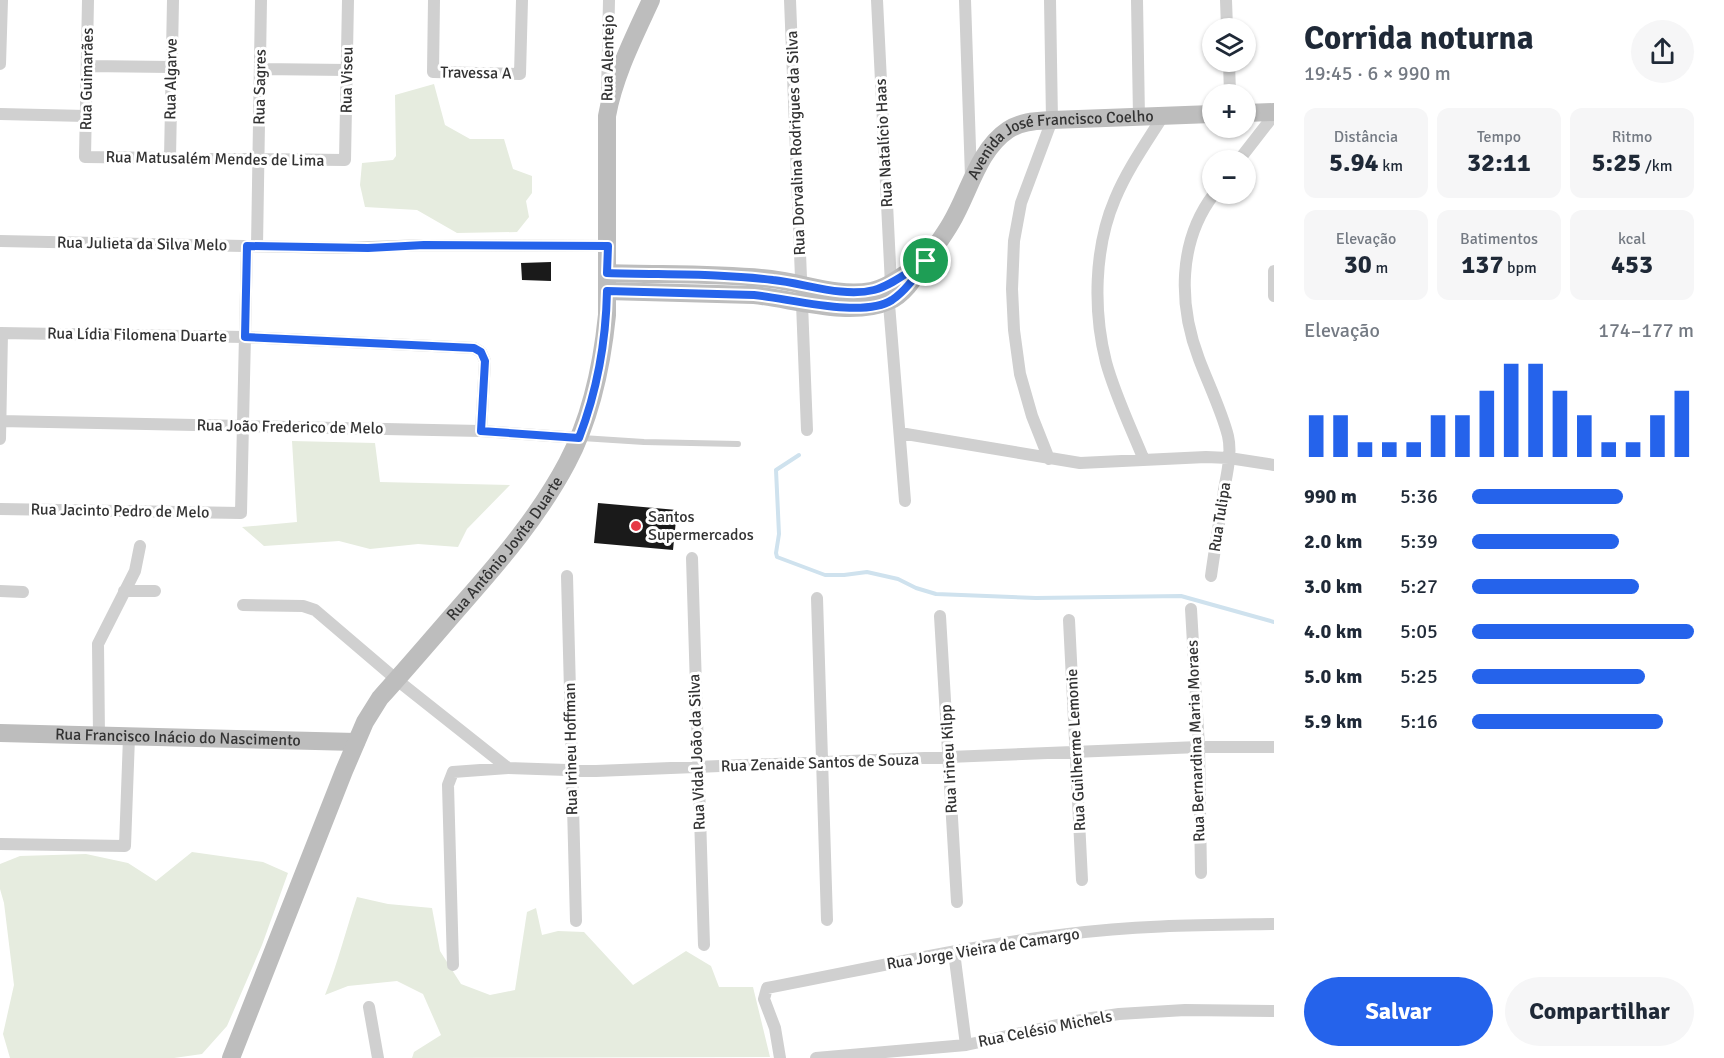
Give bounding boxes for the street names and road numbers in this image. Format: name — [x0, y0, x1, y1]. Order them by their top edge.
street label: Rua Alentejo — [597, 14, 619, 102]
street label: Rua Guimarães — [76, 28, 98, 130]
street label: Rua Dorvalina Rodrigues da Silva — [782, 30, 810, 256]
street label: Rua Algarve — [160, 38, 182, 120]
street label: Rua Viseu — [336, 46, 358, 114]
street label: Rua Sagres — [249, 49, 271, 125]
street label: Travessa A — [440, 62, 512, 84]
street label: Rua Natalício Haas — [871, 78, 897, 208]
street label: Avenida José Francisco Coelho — [963, 106, 1154, 183]
street label: Rua Matusalém Mendes de Lima — [105, 147, 325, 171]
street label: Rua Julieta da Silva Melo — [57, 233, 227, 255]
street label: Rua Lídia Filomena Duarte — [47, 323, 227, 347]
street label: Rua João Frederico de Melo — [197, 415, 383, 439]
street label: Rua Antônio Jovita Duarte — [442, 473, 567, 625]
street label: Rua Tulipa — [1205, 481, 1235, 553]
street label: Rua Jacinto Pedro de Melo — [30, 499, 210, 523]
street label: Rua Bernardina Maria Moraes — [1182, 640, 1210, 842]
street label: Rua Guilherme Lemonie — [1062, 668, 1090, 832]
street label: Rua Vidal João da Silva — [684, 673, 710, 831]
street label: Rua Irineu Hoffman — [560, 682, 582, 816]
street label: Rua Irineu Kilpp — [936, 704, 962, 814]
street label: Rua Francisco Inácio do Nascimento — [55, 724, 301, 751]
street label: Rua Zenaide Santos de Souza — [720, 750, 920, 776]
street label: Rua Jorge Vieira de Camargo — [885, 924, 1081, 974]
street label: Rua Celésio Michels — [976, 1006, 1114, 1052]

